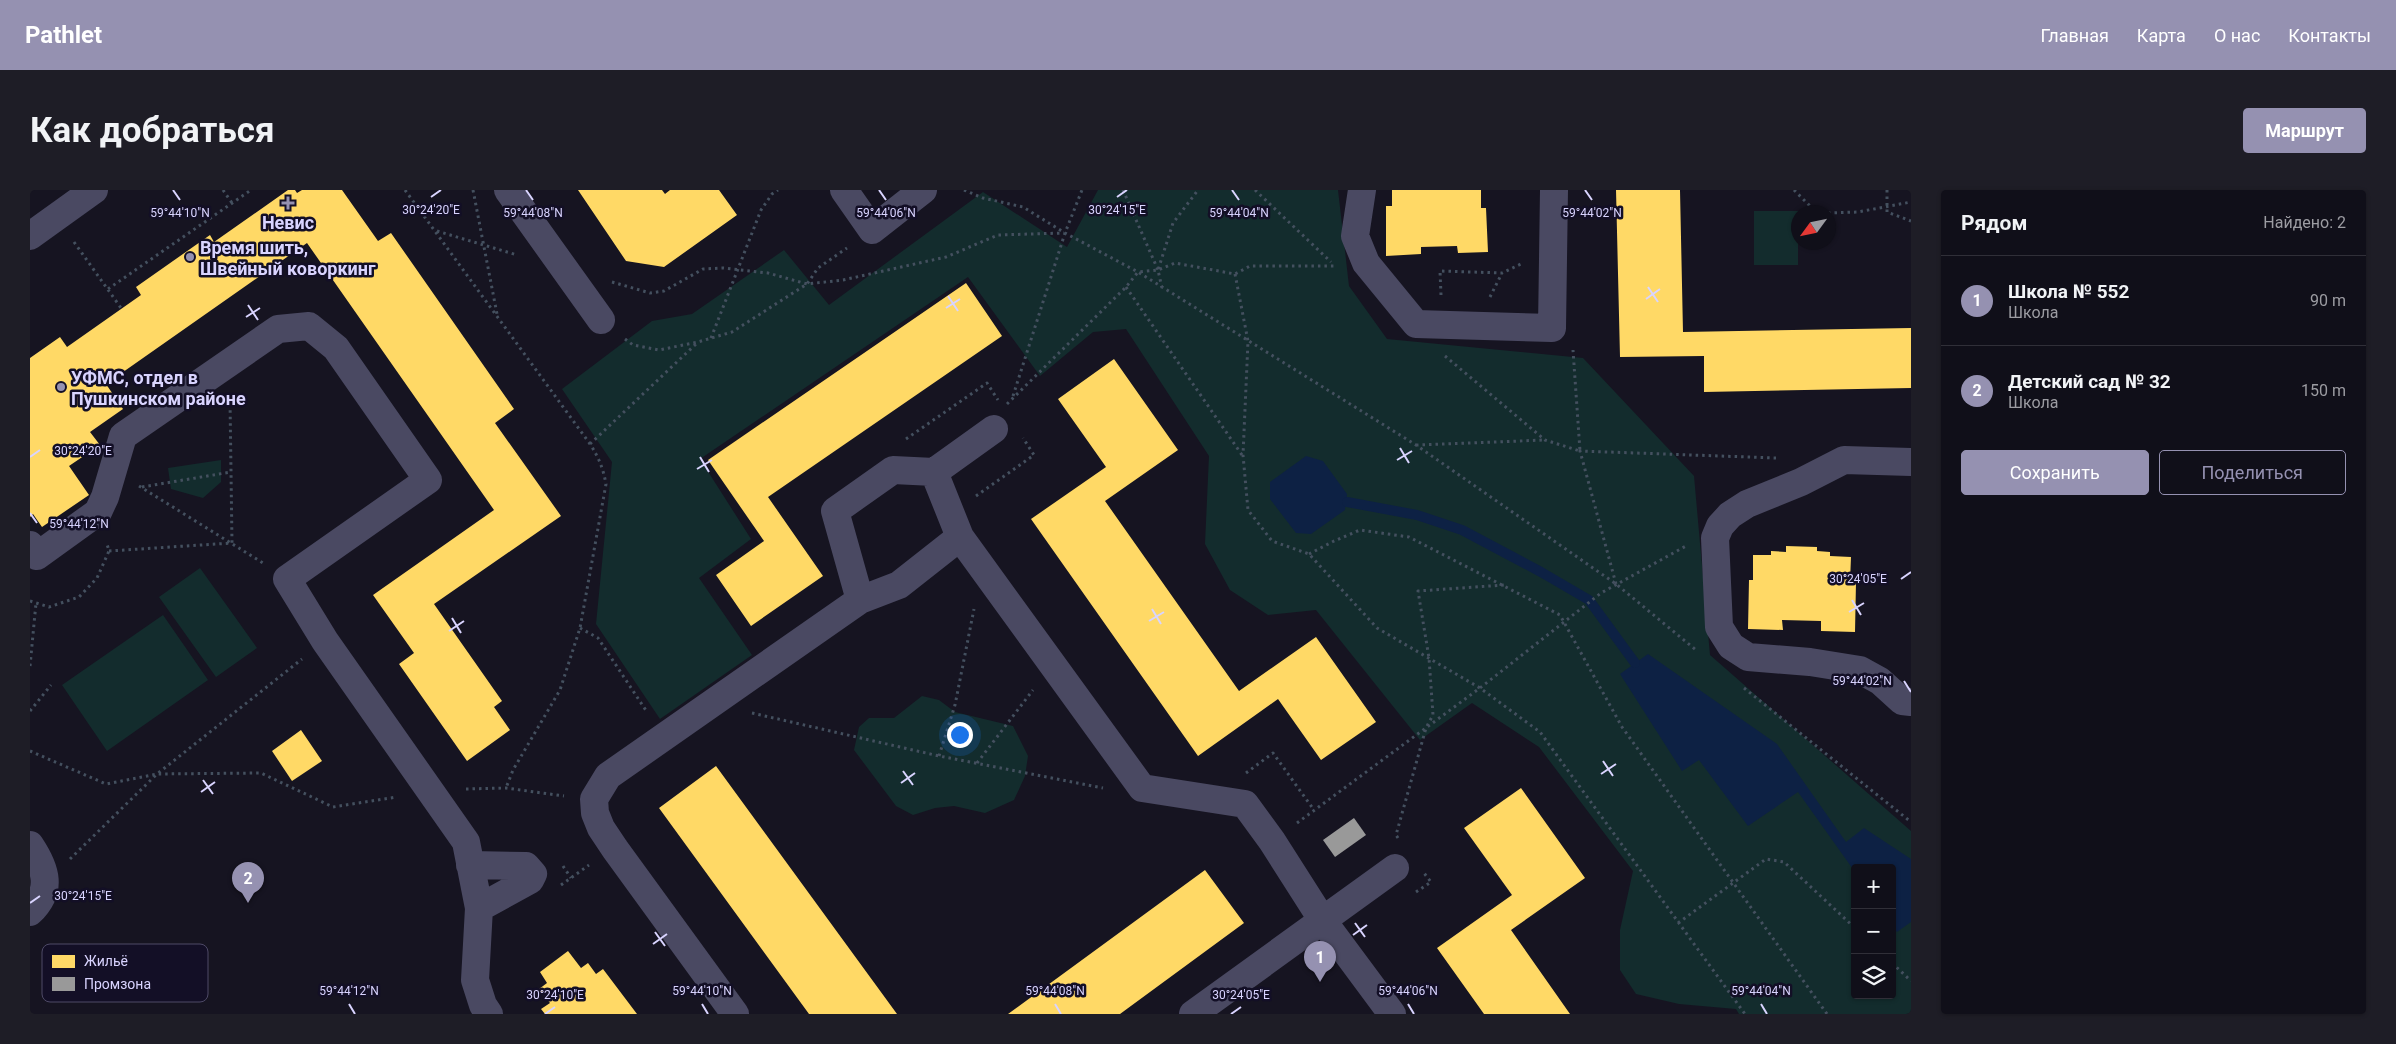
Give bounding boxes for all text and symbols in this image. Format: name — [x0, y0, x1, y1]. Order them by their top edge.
text: Pathlet — [25, 21, 102, 49]
text: Главная — [2040, 25, 2109, 46]
text: Карта — [2137, 25, 2186, 46]
text: О нас — [2214, 25, 2260, 46]
text: Контакты — [2288, 25, 2371, 46]
button: Маршрут — [2243, 108, 2366, 153]
text: Как добраться — [30, 110, 275, 151]
marker: Невис — [282, 197, 294, 209]
text: 30°24'20"E — [402, 203, 460, 217]
text: 30°24'15"E — [1088, 203, 1146, 217]
north arrow — [1791, 205, 1836, 250]
text: 59°44'10"N — [150, 206, 210, 220]
text: 59°44'08"N — [503, 206, 563, 220]
text: 59°44'06"N — [856, 206, 916, 220]
text: 59°44'04"N — [1209, 206, 1269, 220]
text: 59°44'02"N — [1562, 206, 1622, 220]
text: Рядом — [1961, 211, 2027, 235]
place label: Невис — [262, 212, 314, 233]
text: Найдено: 2 — [2263, 213, 2346, 232]
place label: Время шить, Швейный коворкинг — [200, 237, 376, 279]
marker: Время шить, Швейный коворкинг — [184, 251, 196, 263]
text: Школа № 552 — [2008, 280, 2129, 303]
text: 1 — [1972, 291, 1982, 310]
text: 90 m — [2310, 291, 2346, 310]
text: Школа — [2008, 303, 2059, 322]
place label: УФМС, отдел в Пушкинском районе — [71, 367, 246, 409]
text: Детский сад № 32 — [2008, 370, 2171, 393]
marker: УФМС, отдел в Пушкинском районе — [55, 381, 67, 393]
text: 2 — [1972, 381, 1982, 400]
text: 150 m — [2301, 381, 2346, 400]
text: Школа — [2008, 393, 2059, 412]
text: 30°24'20"E — [54, 444, 112, 458]
button: Сохранить — [1961, 450, 2149, 495]
button: Поделиться — [2159, 450, 2346, 495]
text: 59°44'12"N — [49, 517, 109, 531]
text: 30°24'05"E — [1829, 572, 1887, 586]
text: 59°44'02"N — [1832, 674, 1892, 688]
your location — [947, 722, 973, 748]
pin: 2 — [232, 862, 264, 903]
map controls — [1851, 864, 1896, 999]
button: + — [1851, 864, 1896, 909]
text: 30°24'15"E — [54, 889, 112, 903]
button: − — [1851, 909, 1896, 954]
pin: 1 — [1304, 941, 1336, 982]
legend — [42, 944, 208, 1002]
text: Жильё — [84, 953, 128, 969]
button: layers — [1851, 954, 1896, 999]
text: Промзона — [84, 976, 151, 992]
text: 59°44'12"N — [319, 984, 379, 998]
text: 59°44'10"N — [672, 984, 732, 998]
text: 59°44'08"N — [1025, 984, 1085, 998]
text: 59°44'06"N — [1378, 984, 1438, 998]
text: 59°44'04"N — [1731, 984, 1791, 998]
text: 30°24'10"E — [526, 988, 584, 1002]
text: 30°24'05"E — [1212, 988, 1270, 1002]

